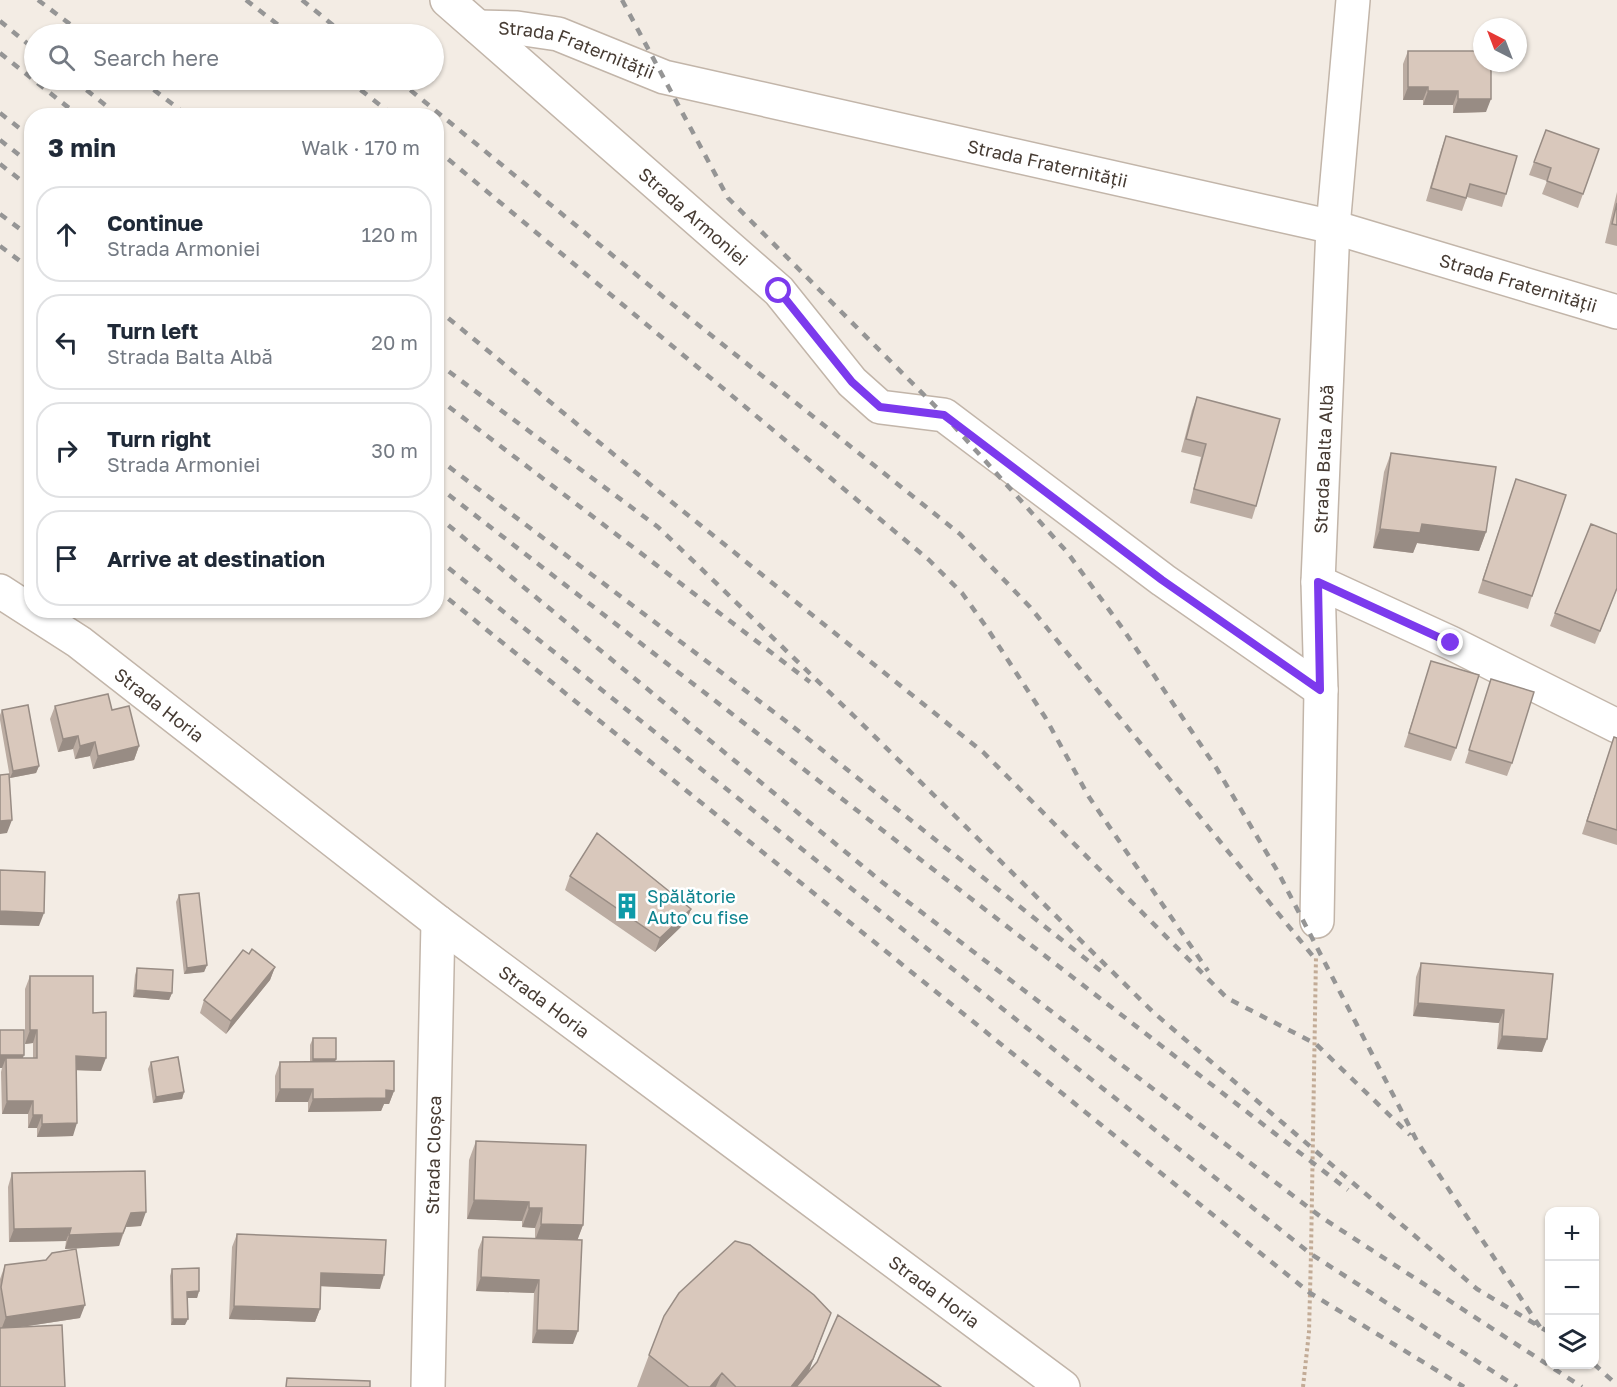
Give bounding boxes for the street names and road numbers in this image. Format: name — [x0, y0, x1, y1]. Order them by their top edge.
street label: Strada Fraternității — [498, 17, 658, 83]
street label: Strada Fraternității — [965, 134, 1130, 192]
street label: Strada Armoniei — [634, 162, 753, 270]
street label: Strada Fraternității — [1437, 249, 1600, 316]
street label: Strada Balta Albă — [1309, 384, 1337, 534]
street label: Strada Horia — [110, 663, 209, 746]
street label: Strada Horia — [495, 960, 594, 1042]
street label: Strada Cloșca — [421, 1095, 445, 1215]
street label: Strada Horia — [885, 1250, 984, 1332]

